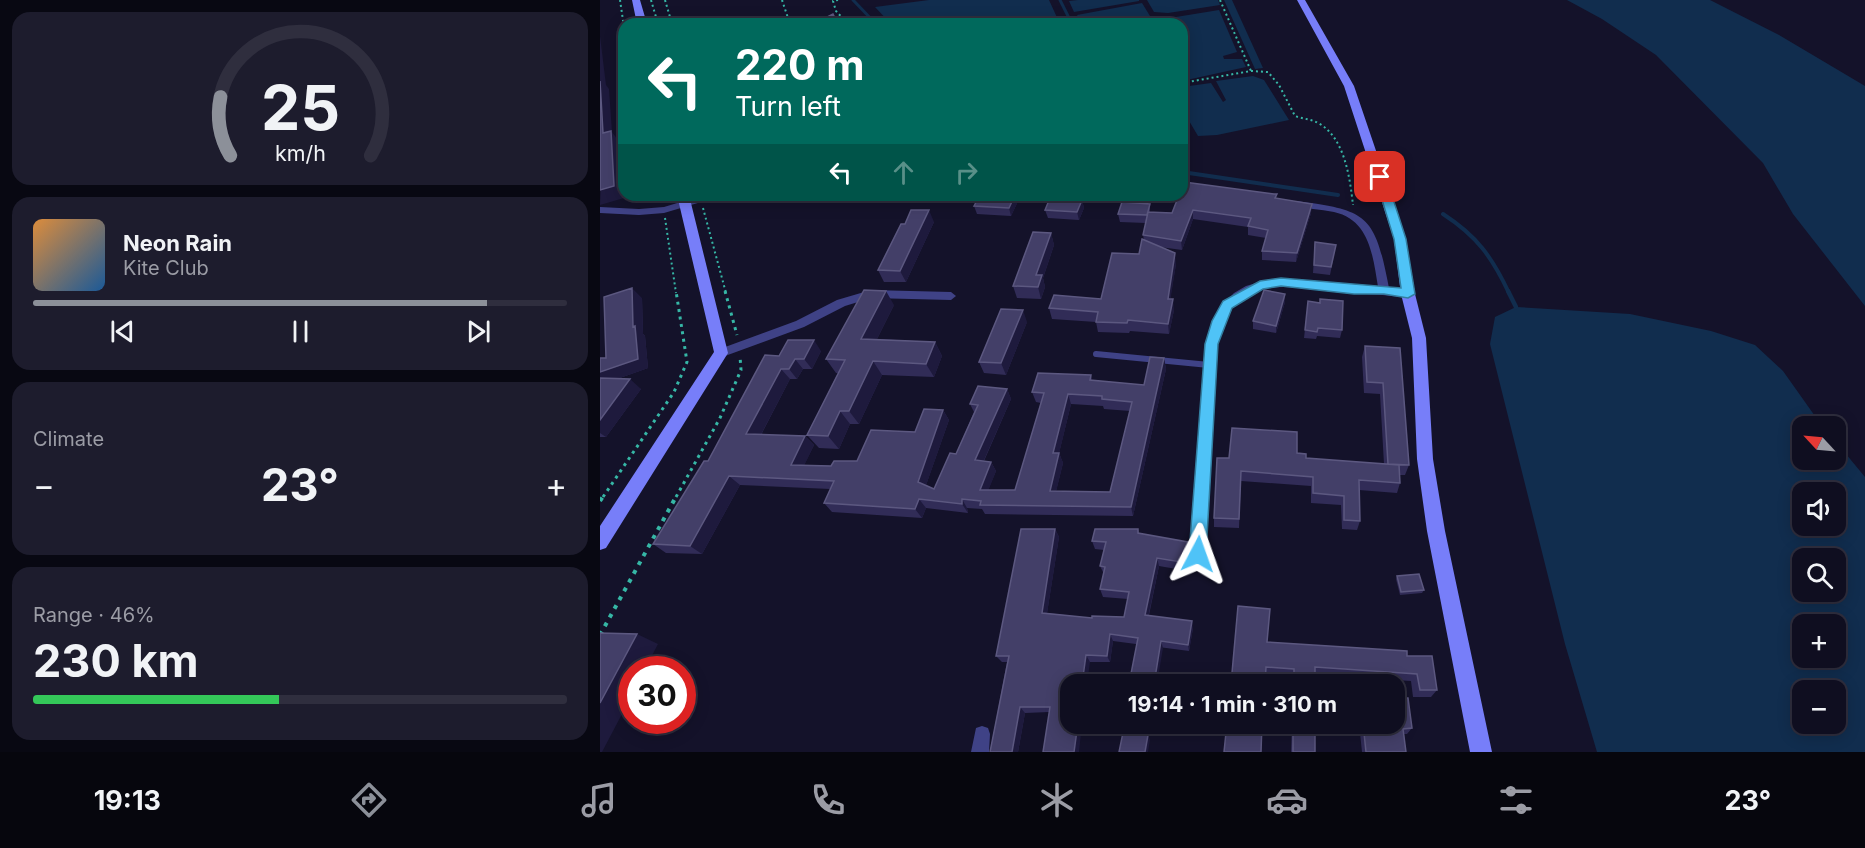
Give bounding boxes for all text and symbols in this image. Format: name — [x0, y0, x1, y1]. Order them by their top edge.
text: 220 m — [735, 39, 865, 90]
icon: left — [636, 42, 714, 120]
text: 25 — [260, 70, 340, 145]
text: Turn left — [735, 90, 841, 123]
text: km/h — [275, 140, 325, 166]
pin — [1354, 151, 1405, 202]
icon: left — [824, 156, 857, 189]
icon: ahead — [887, 156, 920, 189]
icon: right — [950, 156, 983, 189]
icon: arrive — [1363, 160, 1396, 193]
text: Neon Rain — [123, 230, 232, 256]
text: Kite Club — [123, 256, 209, 280]
icon: previous — [106, 315, 139, 348]
icon: pause — [284, 315, 317, 348]
icon: next — [462, 315, 495, 348]
north arrow — [1792, 416, 1846, 470]
map controls — [1792, 416, 1846, 734]
text: Climate — [33, 427, 104, 451]
text: 23° — [261, 457, 339, 512]
text: − — [33, 465, 55, 505]
text: + — [545, 465, 567, 505]
button: sound — [1792, 482, 1846, 536]
position arrow — [1166, 522, 1230, 586]
button: search — [1792, 548, 1846, 602]
text: Range · 46% — [33, 603, 155, 627]
button: + — [1792, 614, 1846, 668]
text: 230 km — [33, 633, 199, 688]
speed limit sign: 30 — [618, 656, 696, 734]
button: − — [1792, 680, 1846, 734]
text: 19:14 · 1 min · 310 m — [1128, 691, 1337, 717]
icon: directions — [348, 779, 390, 821]
icon: music — [578, 779, 620, 821]
icon: phone — [807, 779, 849, 821]
icon: climate — [1036, 779, 1078, 821]
icon: car — [1266, 779, 1308, 821]
icon: filters — [1495, 779, 1537, 821]
text: 19:13 — [94, 784, 161, 817]
text: 23° — [1725, 784, 1771, 817]

